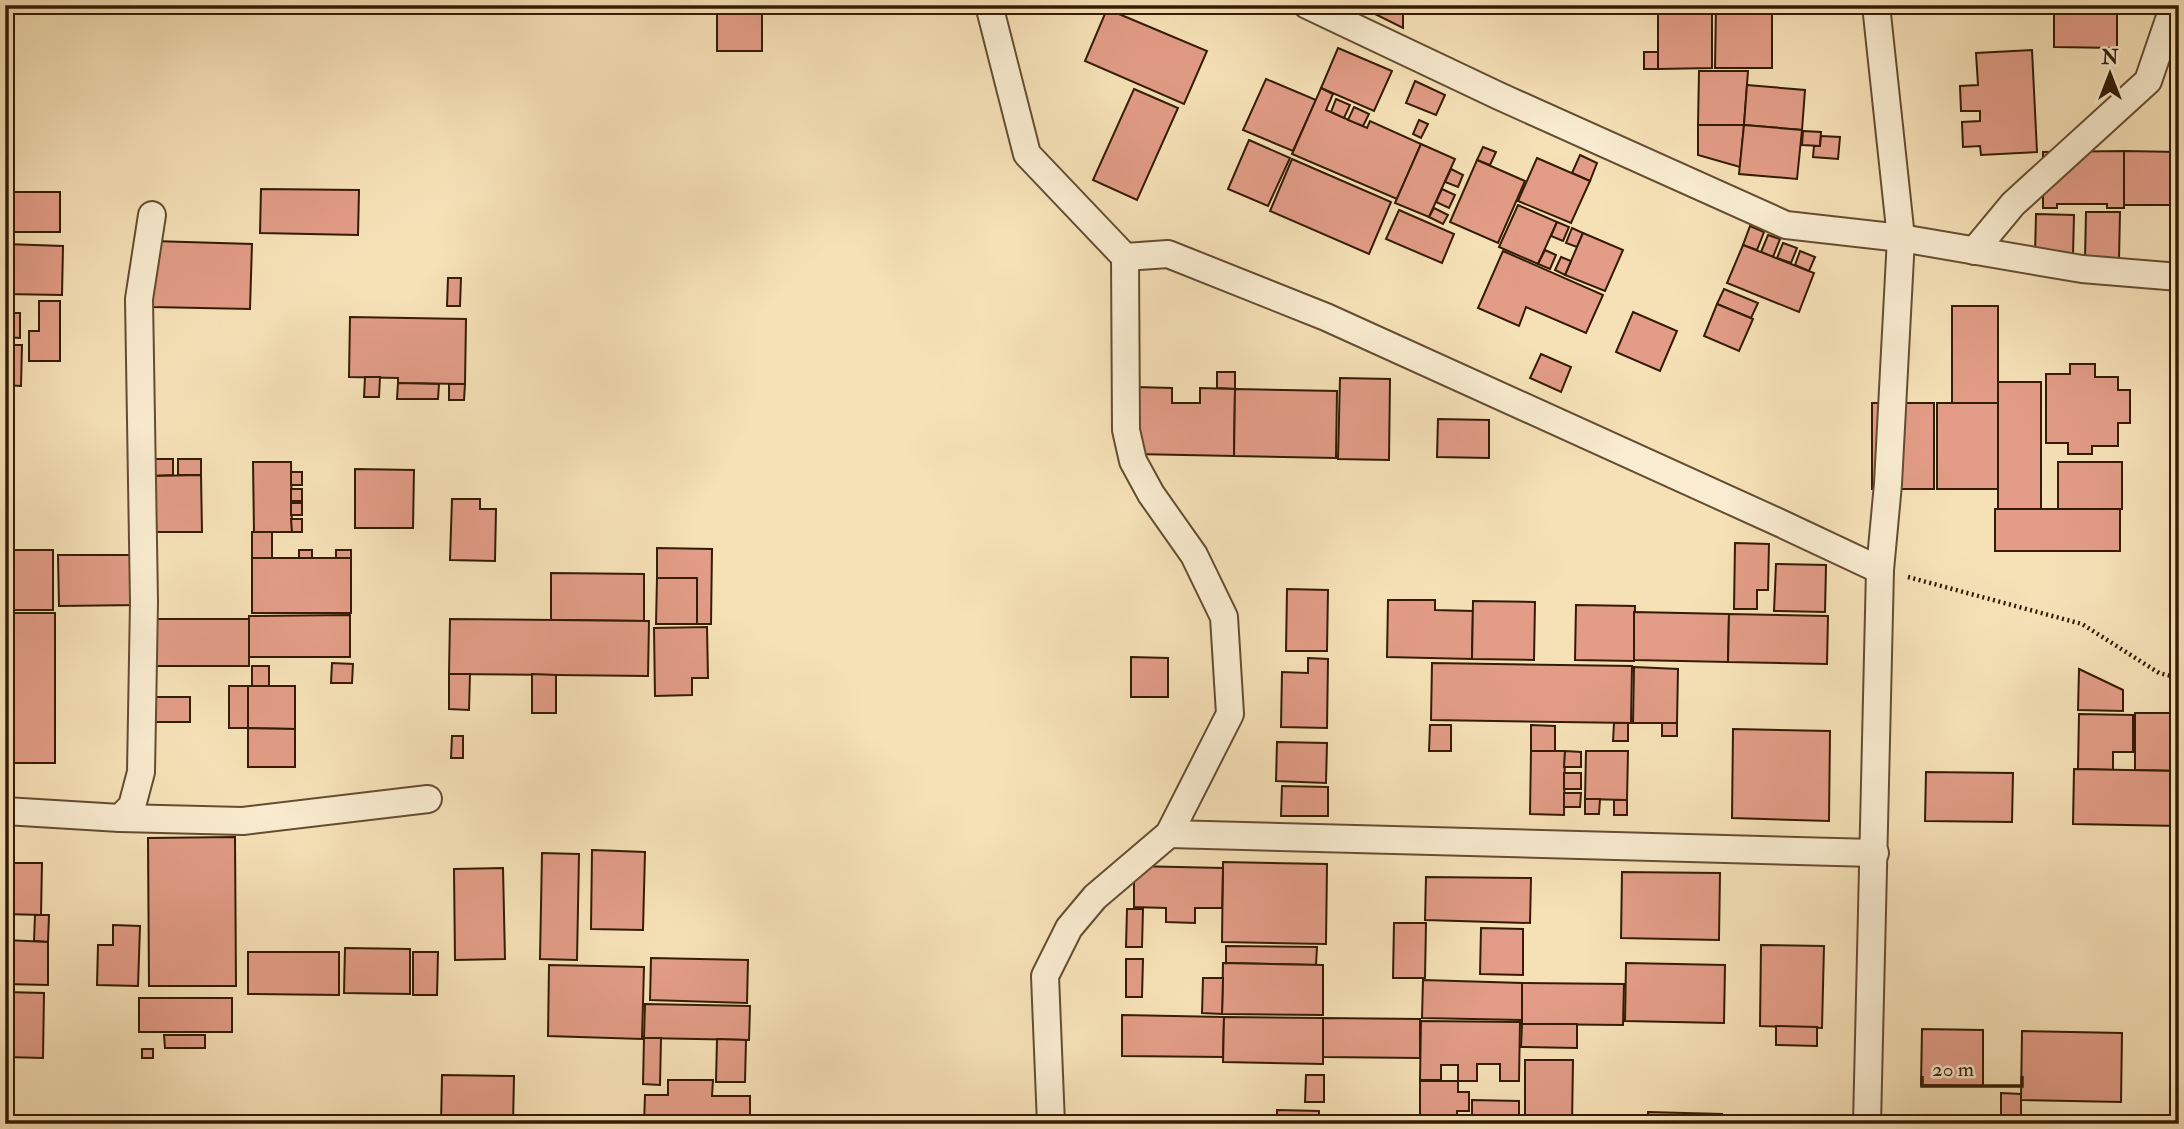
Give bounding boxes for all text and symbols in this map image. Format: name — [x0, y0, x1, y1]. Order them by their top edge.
north arrow — [2076, 38, 2146, 108]
text: N — [2100, 46, 2119, 70]
scale bar — [1922, 1045, 2021, 1089]
text: 20 m — [1932, 1056, 1974, 1083]

